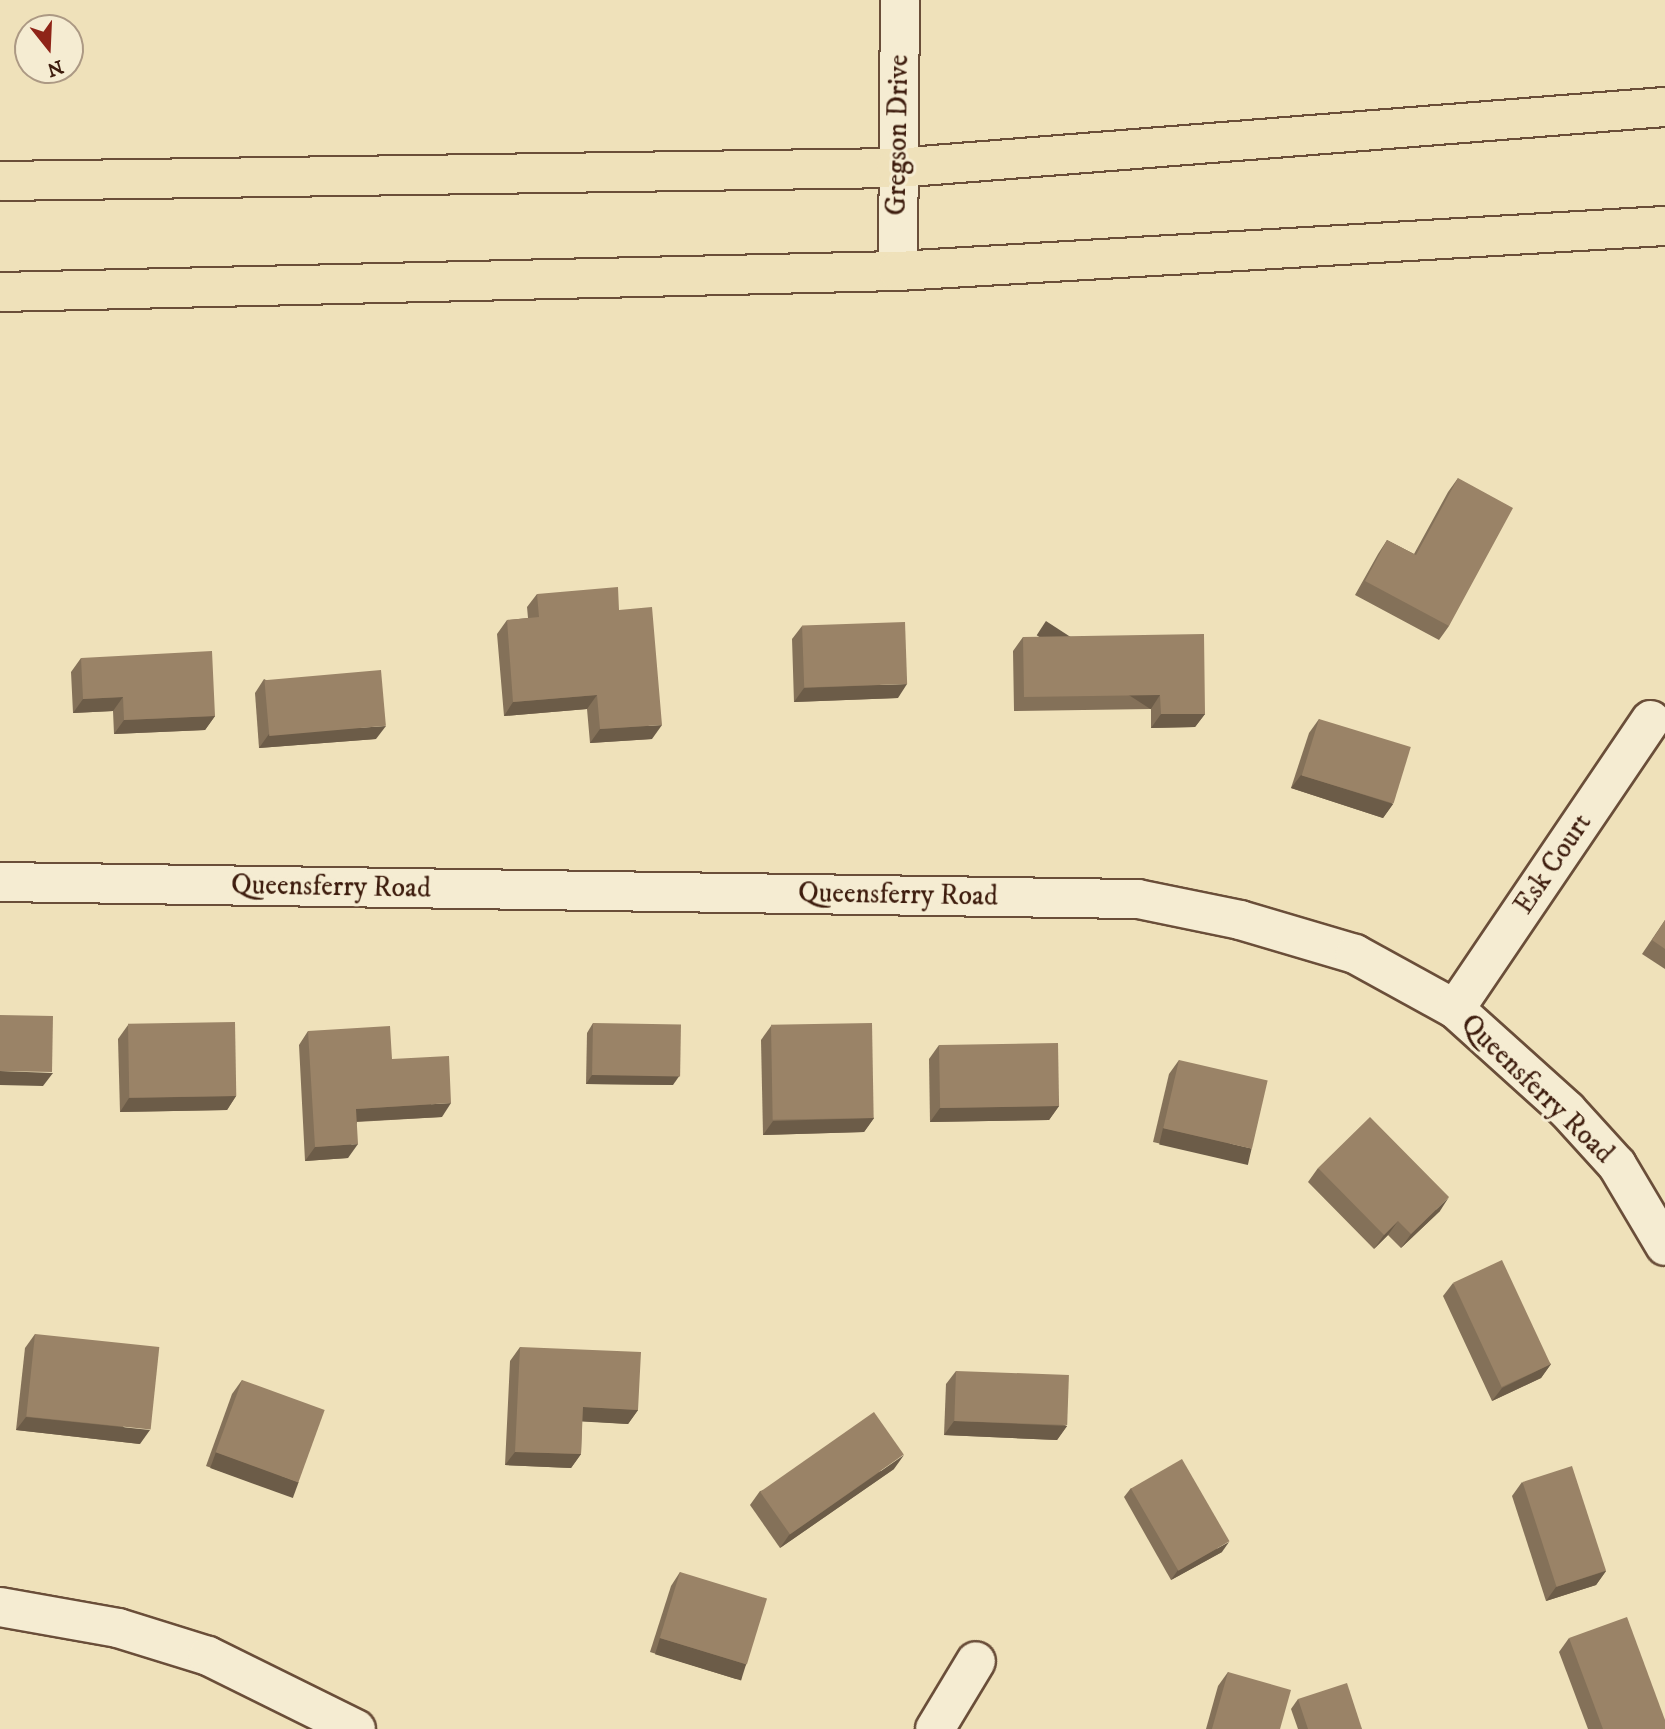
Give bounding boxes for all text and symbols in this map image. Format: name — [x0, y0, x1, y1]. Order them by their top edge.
north arrow — [14, 14, 84, 84]
text: N — [44, 54, 66, 81]
street label: Gregson Drive — [880, 54, 916, 216]
street label: Esk Court — [1507, 807, 1599, 921]
street label: Queensferry Road — [231, 868, 431, 906]
street label: Queensferry Road — [798, 876, 998, 914]
street label: Queensferry Road — [1453, 1007, 1621, 1171]

